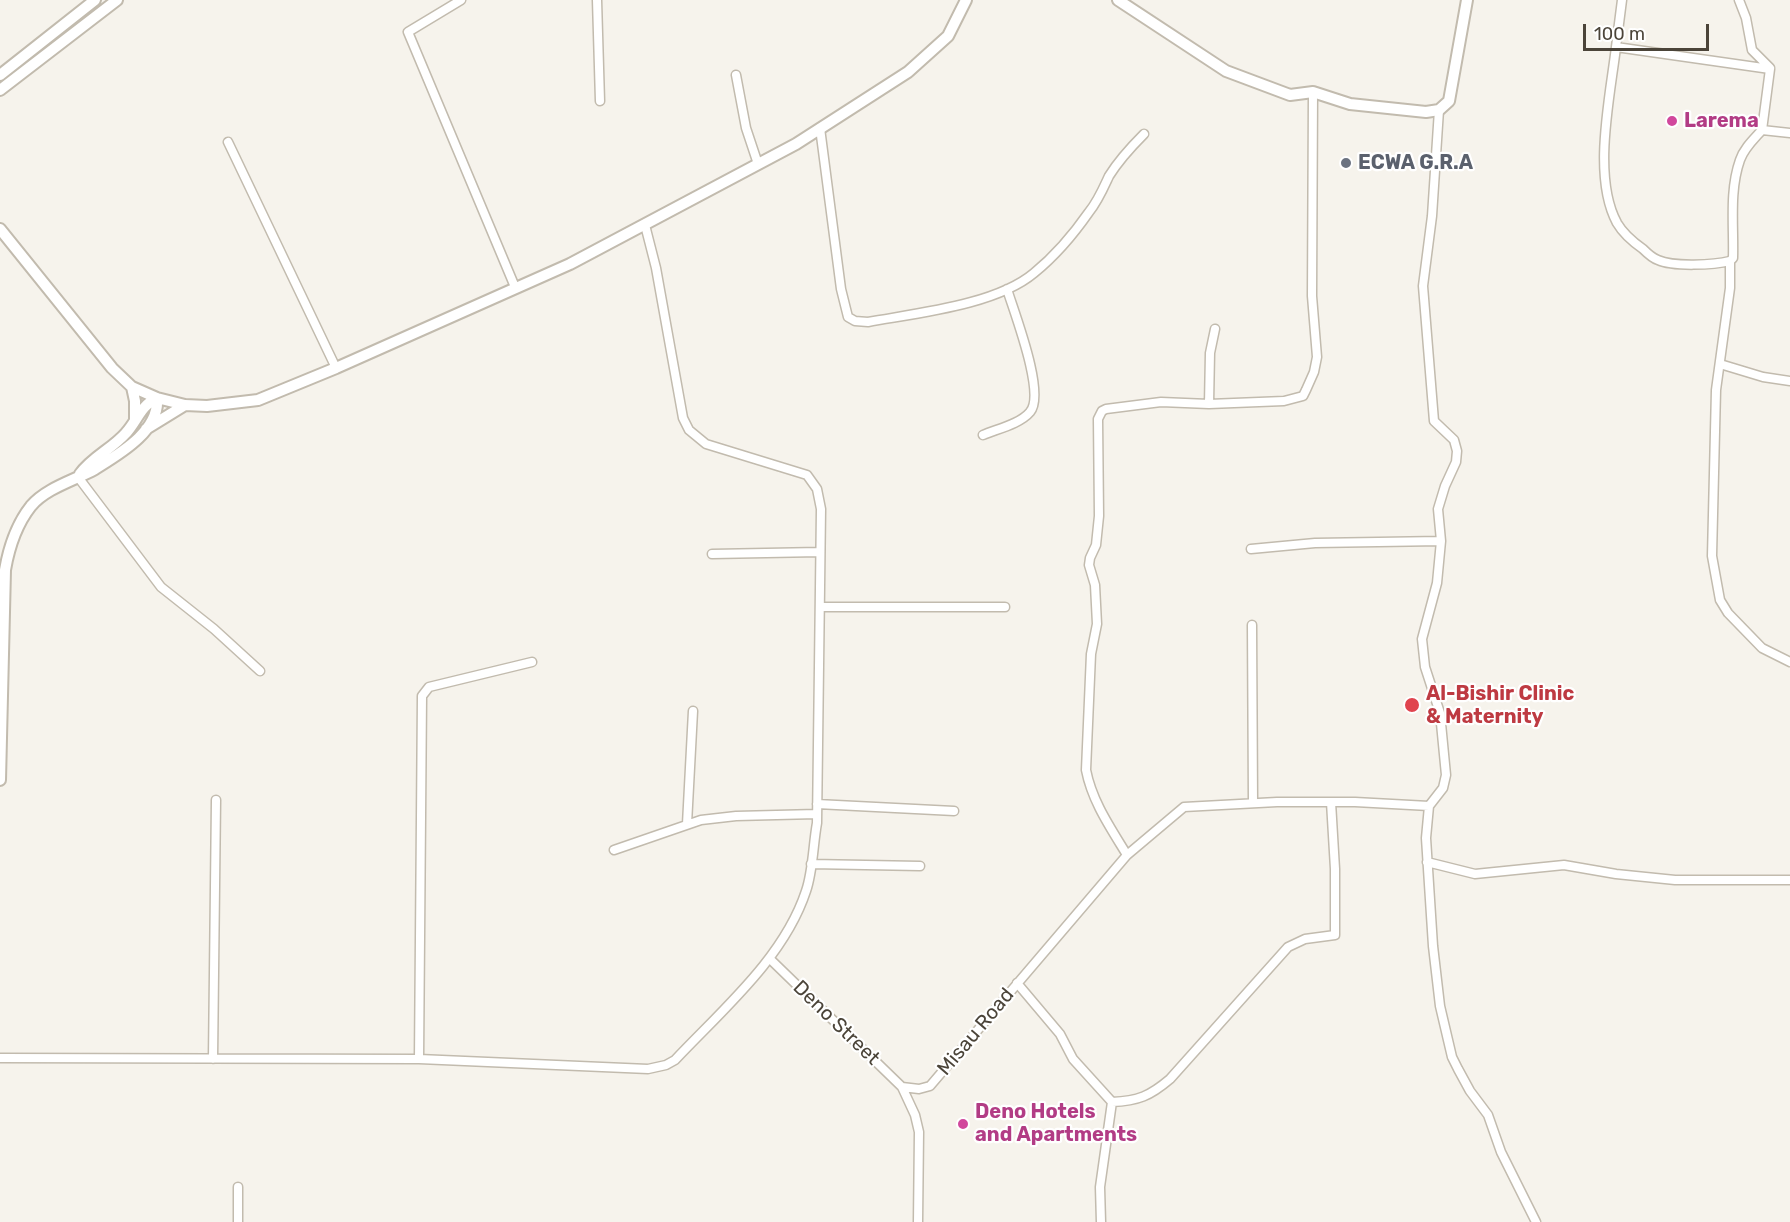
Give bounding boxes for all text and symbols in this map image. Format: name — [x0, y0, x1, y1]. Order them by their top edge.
scale bar — [1586, 12, 1712, 50]
text: 100 m — [1594, 23, 1645, 45]
place label: Larema — [1684, 109, 1759, 133]
marker: Larema — [1665, 114, 1679, 128]
place label: ECWA G.R.A — [1358, 151, 1473, 175]
marker: ECWA G.R.A — [1339, 156, 1353, 170]
place label: Al-Bishir Clinic & Maternity — [1426, 682, 1574, 729]
marker: Al-Bishir Clinic & Maternity — [1403, 696, 1421, 714]
street label: Deno Street — [788, 976, 884, 1070]
street label: Misau Road — [933, 984, 1019, 1080]
place label: Deno Hotels and Apartments — [975, 1100, 1137, 1147]
marker: Deno Hotels and Apartments — [956, 1117, 970, 1131]

